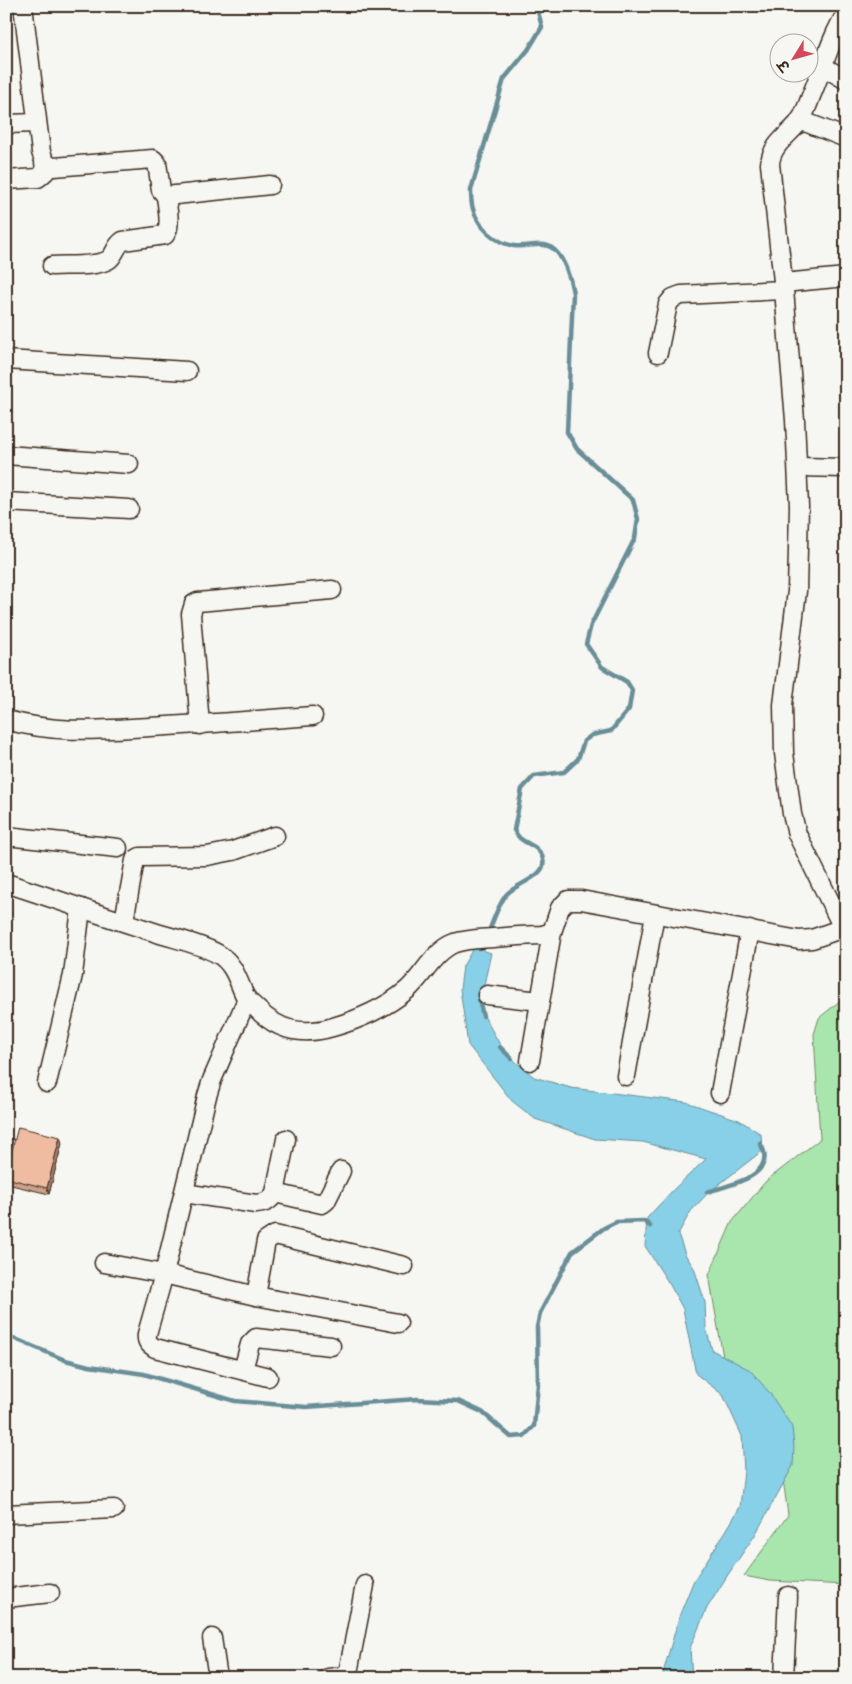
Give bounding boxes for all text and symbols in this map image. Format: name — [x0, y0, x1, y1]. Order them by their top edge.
north arrow — [770, 32, 820, 82]
text: उ — [773, 55, 795, 76]

